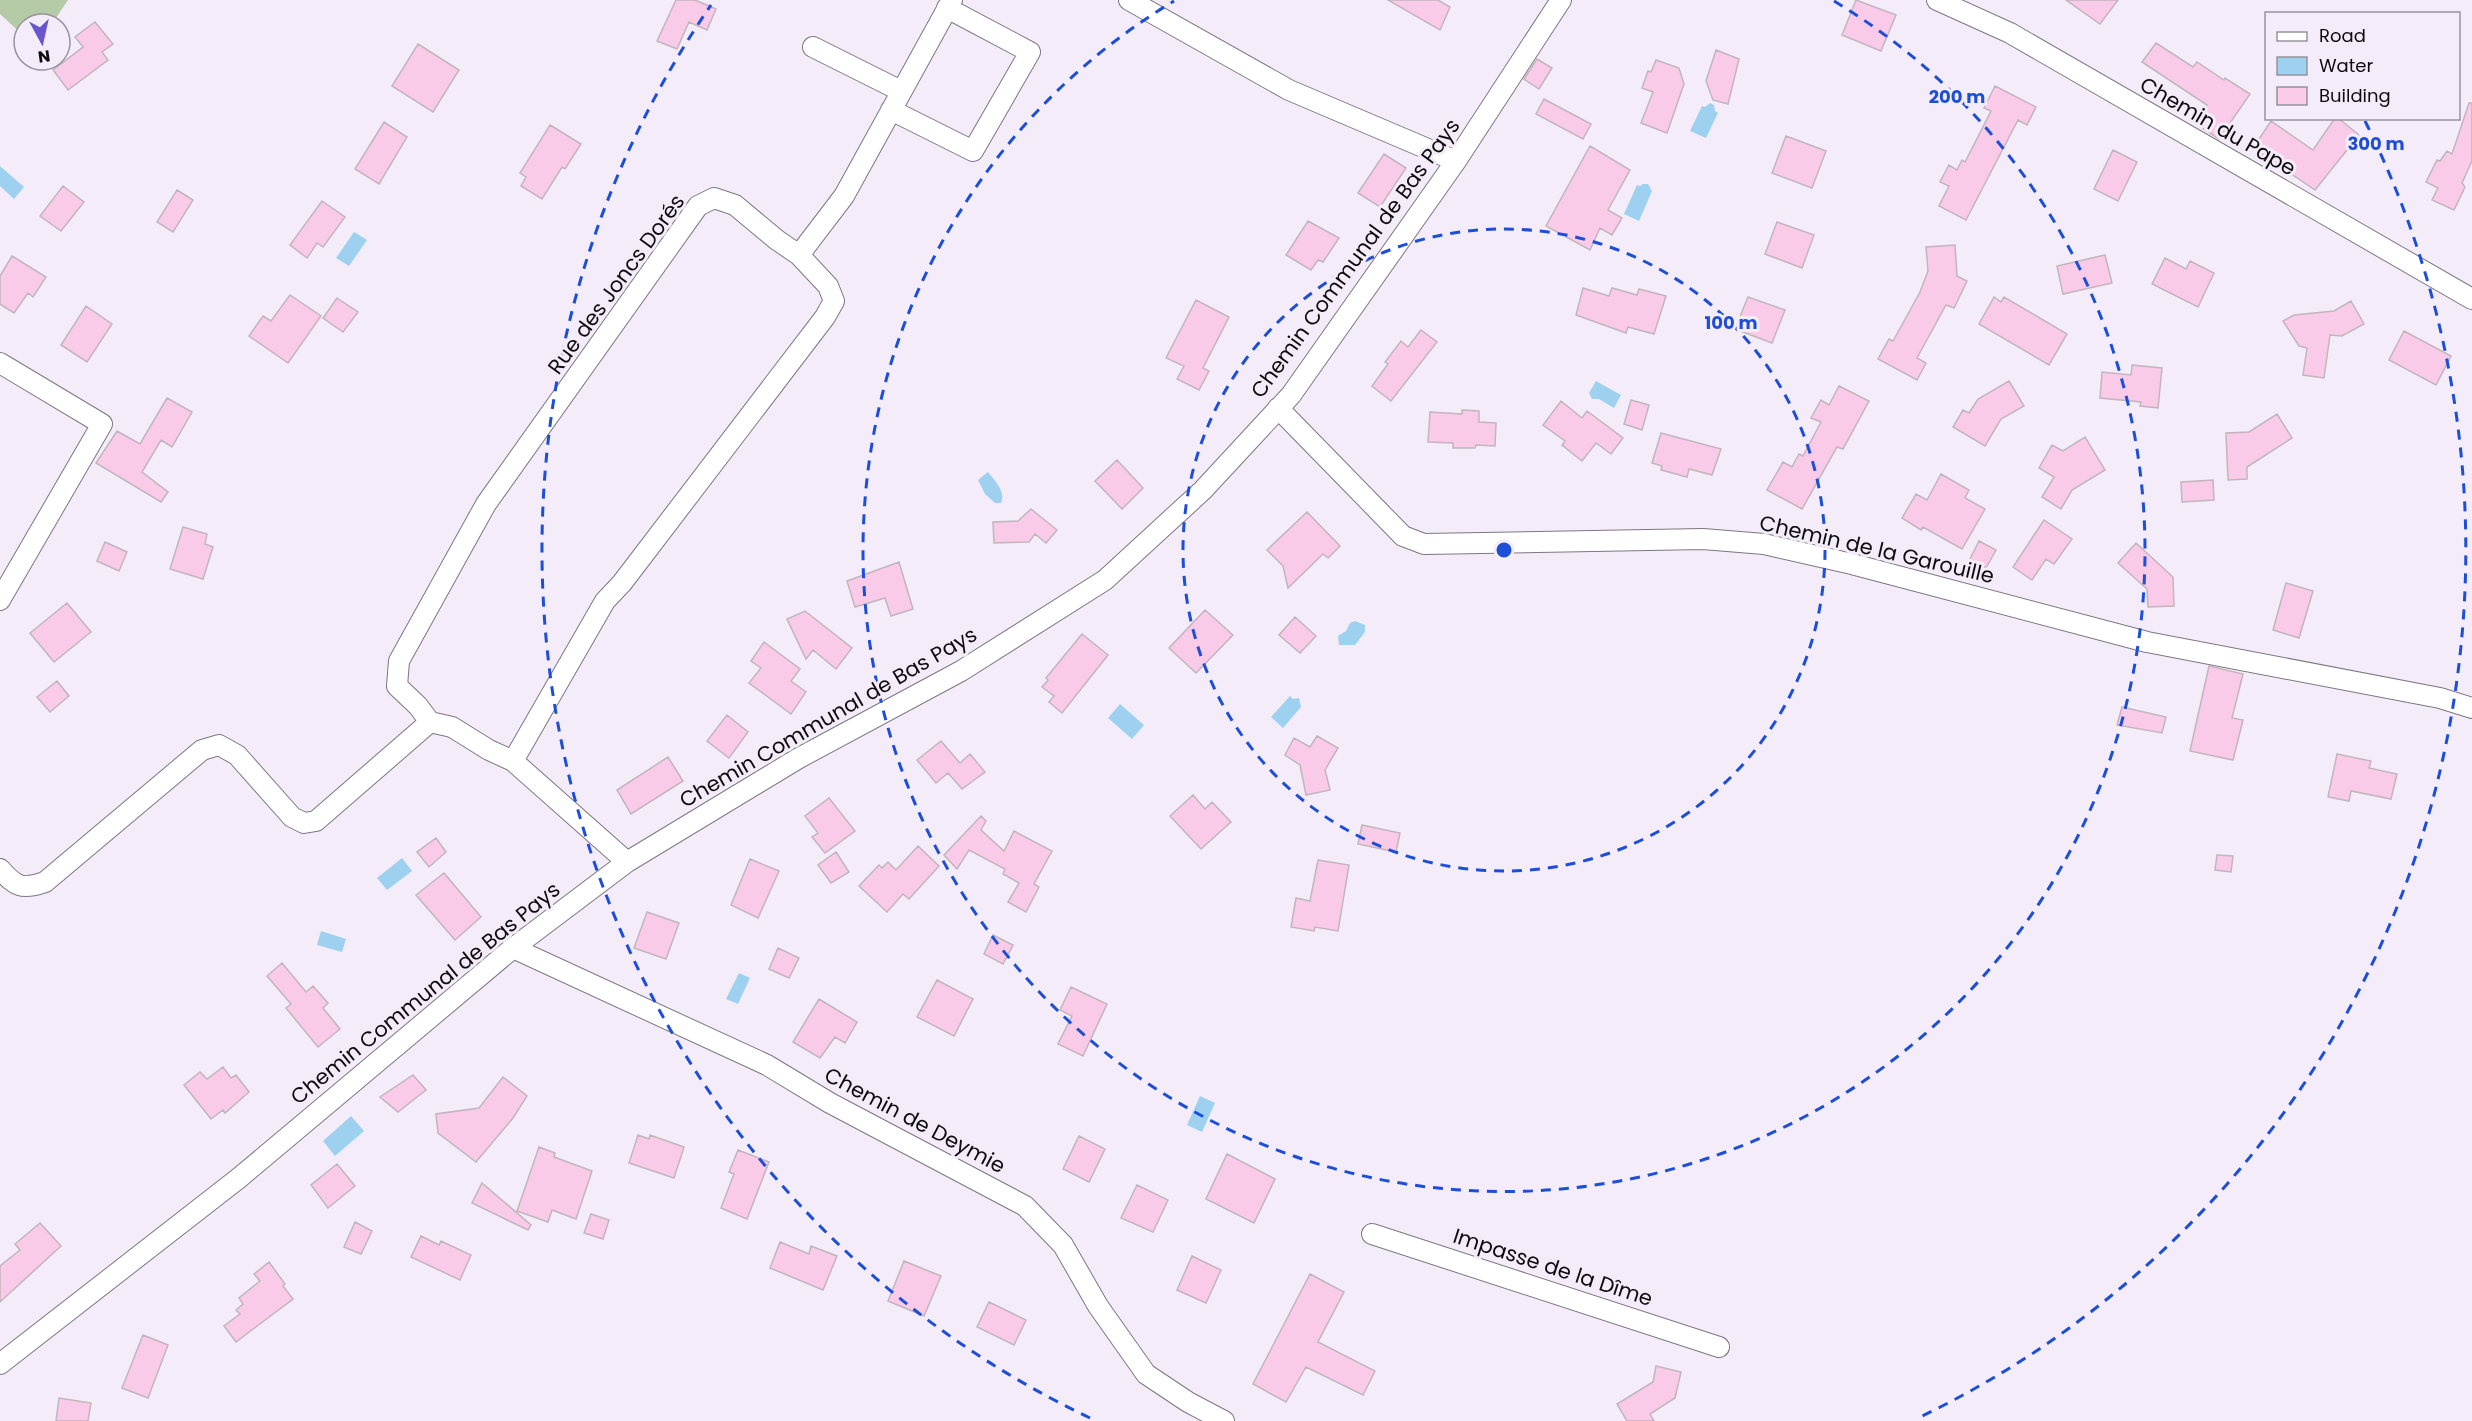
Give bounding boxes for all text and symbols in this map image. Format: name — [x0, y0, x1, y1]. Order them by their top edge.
north arrow — [12, 12, 72, 72]
legend — [2265, 12, 2460, 120]
text: Road — [2319, 23, 2366, 48]
text: N — [36, 44, 52, 69]
text: Water — [2319, 53, 2373, 78]
street label: Chemin du Pape — [2135, 70, 2301, 182]
text: Building — [2319, 83, 2391, 108]
text: 200 m — [1929, 84, 1985, 109]
street label: Chemin Communal de Bas Pays — [1244, 112, 1466, 404]
text: 300 m — [2347, 131, 2405, 156]
street label: Rue des Joncs Dorés — [541, 188, 691, 380]
text: 100 m — [1704, 310, 1758, 335]
street label: Chemin de la Garouille — [1757, 508, 1997, 590]
centre of rings — [1494, 540, 1514, 560]
street label: Chemin Communal de Bas Pays — [674, 620, 982, 814]
street label: Chemin Communal de Bas Pays — [284, 875, 566, 1111]
street label: Chemin de Deymie — [820, 1060, 1010, 1180]
street label: Impasse de la Dîme — [1450, 1221, 1656, 1313]

